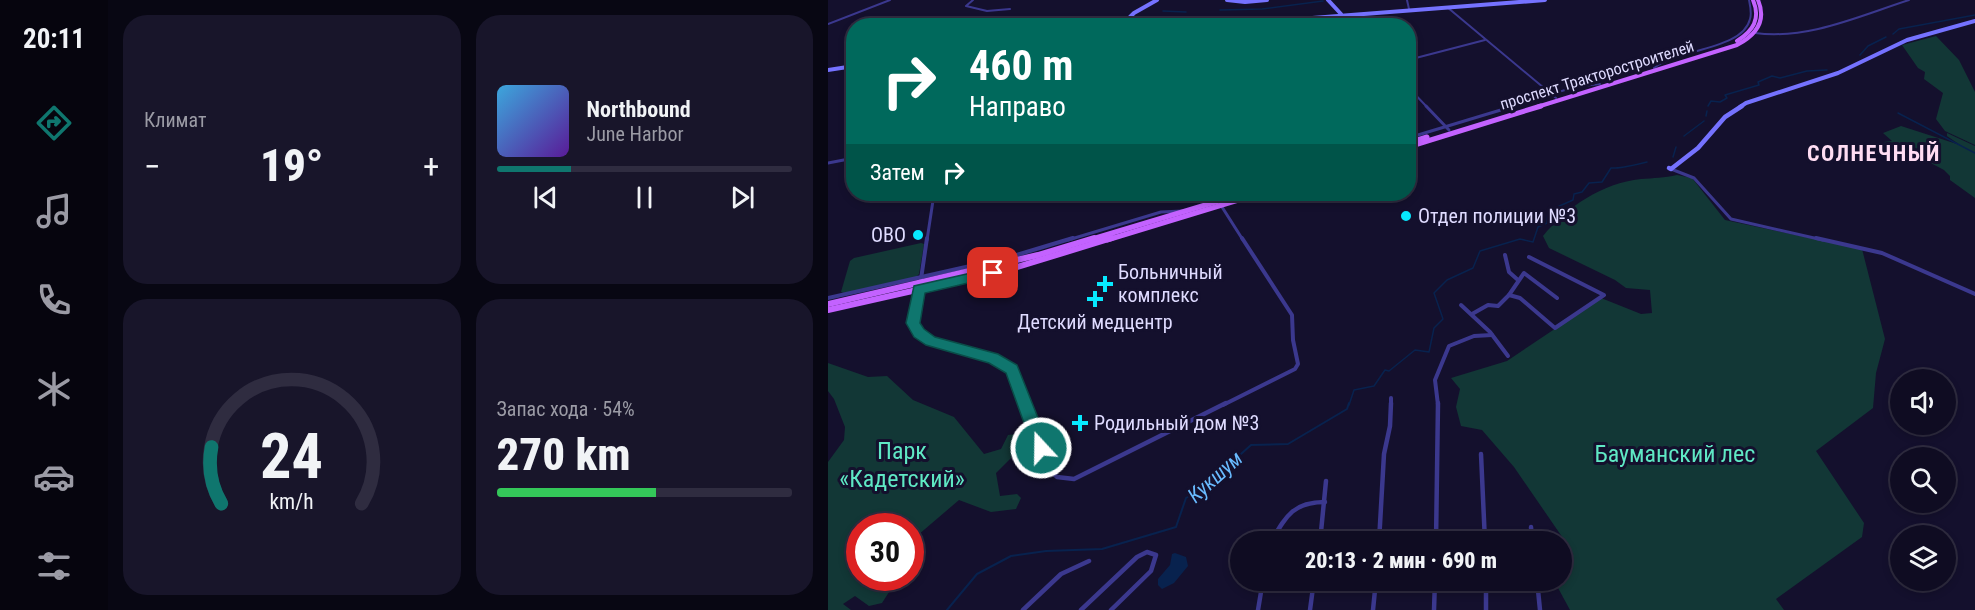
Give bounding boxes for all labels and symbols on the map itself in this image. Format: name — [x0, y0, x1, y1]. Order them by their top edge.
street label: проспект Тракторостроителей — [1498, 36, 1696, 114]
district label: СОЛНЕЧНЫЙ — [1807, 141, 1941, 166]
place label: Отдел полиции №3 — [1418, 204, 1576, 228]
marker: Отдел полиции №3 — [1399, 209, 1413, 223]
place label: ОВО — [871, 223, 906, 247]
marker: ОВО — [911, 228, 925, 242]
pin — [967, 247, 1018, 298]
place label: Больничный комплекс — [1118, 260, 1223, 307]
marker: Больничный комплекс — [1096, 275, 1114, 293]
marker: Детский медцентр — [1086, 290, 1104, 308]
place label: Детский медцентр — [1017, 310, 1173, 334]
place label: Родильный дом №3 — [1094, 411, 1259, 435]
marker: Родильный дом №3 — [1071, 414, 1089, 432]
position arrow — [1009, 416, 1073, 480]
park label: Парк «Кадетский» — [839, 437, 965, 493]
park label: Бауманский лес — [1595, 440, 1755, 468]
water label: Кукшум — [1183, 446, 1247, 508]
speed limit sign: 30 — [846, 513, 924, 591]

